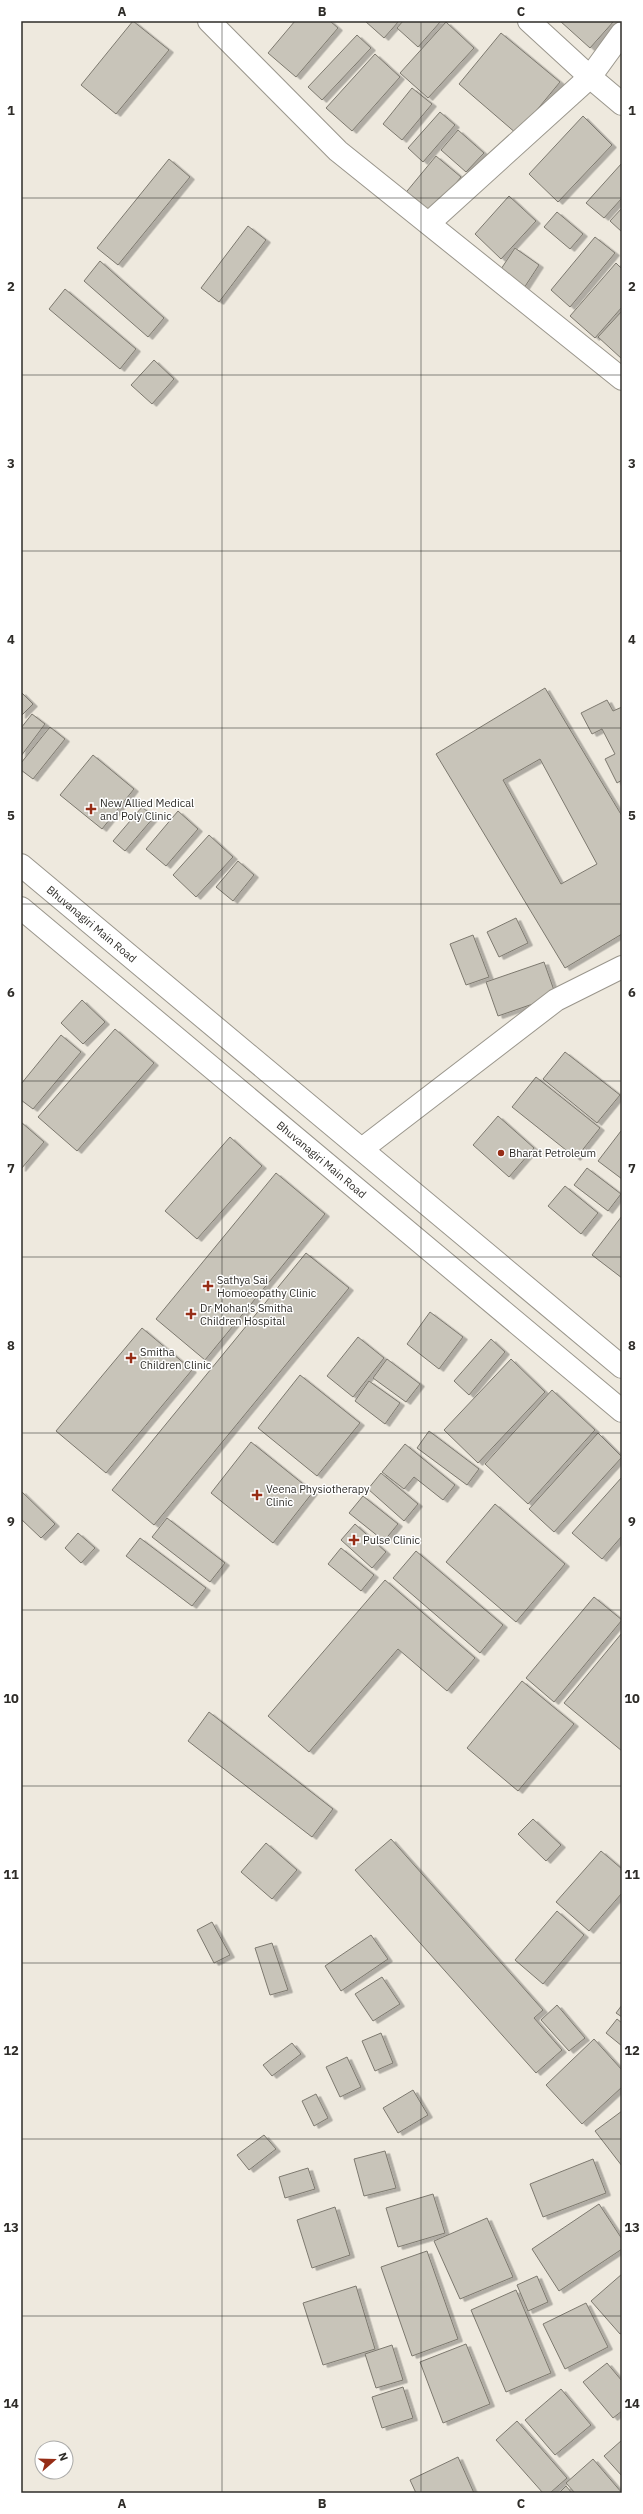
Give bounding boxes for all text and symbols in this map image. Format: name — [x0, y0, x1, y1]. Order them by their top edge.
text: A — [118, 3, 127, 20]
text: B — [318, 3, 327, 20]
text: C — [517, 3, 526, 20]
text: 1 — [7, 102, 15, 119]
text: 1 — [628, 102, 636, 119]
text: 2 — [7, 278, 15, 295]
text: 2 — [628, 278, 636, 295]
text: 3 — [7, 455, 15, 472]
text: 3 — [628, 455, 636, 472]
text: 4 — [7, 631, 15, 648]
text: 4 — [628, 631, 636, 648]
place label: New Allied Medical and Poly Clinic — [100, 796, 194, 823]
marker: New Allied Medical and Poly Clinic — [85, 803, 97, 815]
text: 5 — [7, 807, 15, 824]
text: 5 — [628, 807, 636, 824]
street label: Bhuvanagiri Main Road — [44, 882, 139, 965]
text: 6 — [7, 984, 15, 1001]
text: 6 — [628, 984, 636, 1001]
street label: Bhuvanagiri Main Road — [274, 1118, 369, 1201]
place label: Bharat Petroleum — [509, 1146, 596, 1160]
marker: Bharat Petroleum — [496, 1148, 506, 1158]
text: 7 — [7, 1160, 15, 1177]
text: 7 — [628, 1160, 636, 1177]
place label: Sathya Sai Homoeopathy Clinic — [217, 1273, 317, 1300]
marker: Sathya Sai Homoeopathy Clinic — [202, 1280, 214, 1292]
place label: Dr Mohan's Smitha Children Hospital — [200, 1301, 293, 1328]
marker: Dr Mohan's Smitha Children Hospital — [185, 1308, 197, 1320]
text: 8 — [7, 1337, 15, 1354]
text: 8 — [628, 1337, 636, 1354]
place label: Smitha Children Clinic — [140, 1345, 212, 1372]
marker: Smitha Children Clinic — [125, 1352, 137, 1364]
place label: Veena Physiotherapy Clinic — [266, 1482, 370, 1509]
marker: Veena Physiotherapy Clinic — [251, 1489, 263, 1501]
text: 9 — [7, 1513, 15, 1530]
text: 9 — [628, 1513, 636, 1530]
place label: Pulse Clinic — [363, 1533, 420, 1547]
marker: Pulse Clinic — [348, 1534, 360, 1546]
text: 10 — [3, 1690, 19, 1707]
text: 10 — [624, 1690, 640, 1707]
text: 11 — [3, 1866, 19, 1883]
text: 11 — [624, 1866, 640, 1883]
text: 12 — [3, 2042, 19, 2059]
text: 12 — [624, 2042, 640, 2059]
text: 13 — [3, 2219, 19, 2236]
text: 13 — [624, 2219, 640, 2236]
text: 14 — [3, 2395, 19, 2412]
text: 14 — [624, 2395, 640, 2412]
north arrow — [34, 2440, 74, 2480]
text: N — [55, 2450, 71, 2463]
text: A — [118, 2495, 127, 2512]
text: B — [318, 2495, 327, 2512]
text: C — [517, 2495, 526, 2512]

